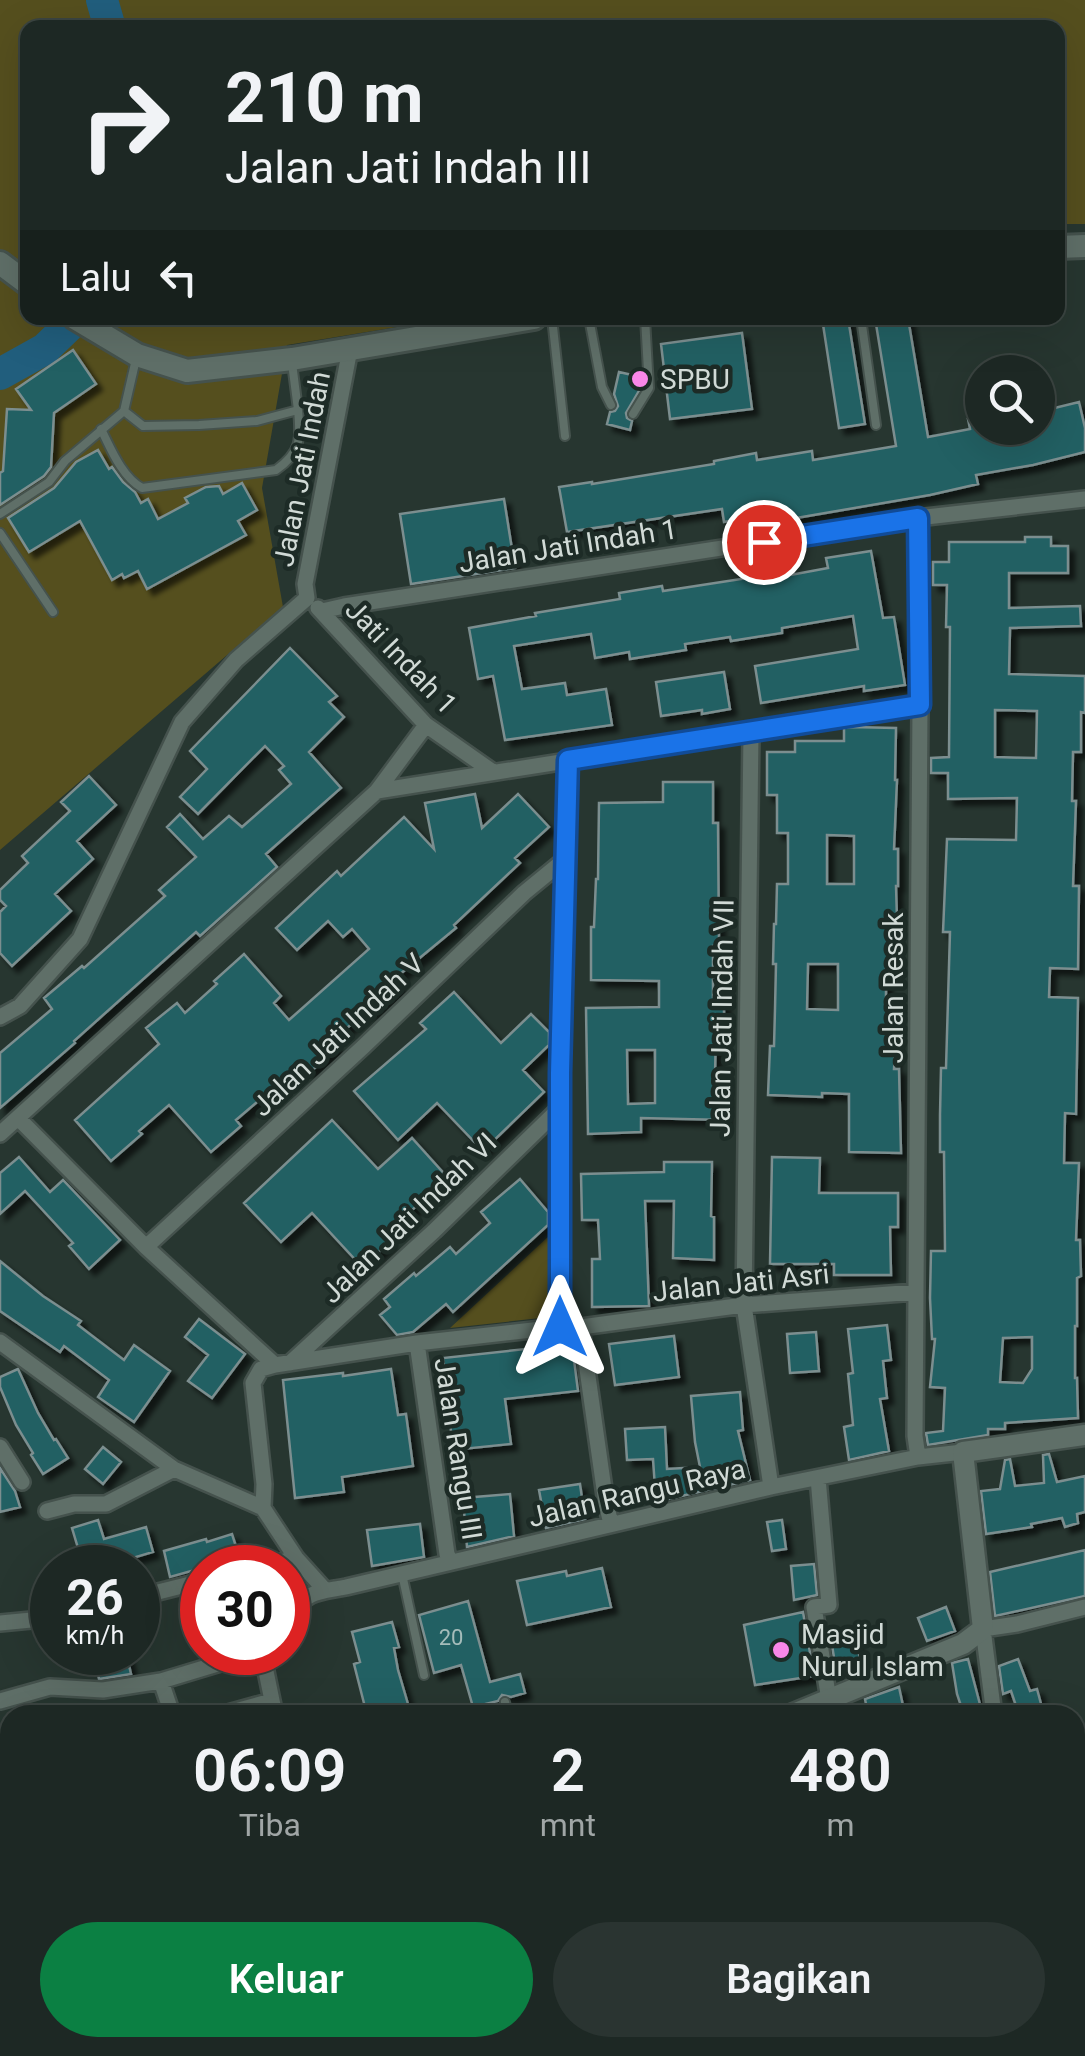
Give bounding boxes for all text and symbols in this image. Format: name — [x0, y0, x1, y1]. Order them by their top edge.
text: 210 m — [225, 57, 424, 139]
icon: right — [60, 60, 190, 190]
text: Jalan Jati Indah III — [225, 141, 591, 194]
icon: left — [151, 250, 206, 305]
text: Lalu — [60, 256, 131, 300]
map controls — [965, 355, 1055, 445]
button: search — [965, 355, 1055, 445]
place label: SPBU — [660, 363, 730, 396]
marker: SPBU — [629, 368, 651, 390]
street label: Jalan Jati Indah — [267, 369, 337, 569]
pin — [722, 500, 807, 585]
street label: Jalan Jati Indah 1 — [456, 512, 680, 580]
icon: arrive — [737, 515, 792, 570]
street label: Jati Indah 1 — [338, 593, 464, 721]
street label: Jalan Jati Indah VII — [703, 899, 741, 1137]
street label: Jalan Resak — [877, 912, 910, 1064]
street label: Jalan Jati Indah V — [245, 947, 431, 1123]
street label: Jalan Jati Indah VI — [315, 1126, 503, 1310]
street label: Jalan Jati Asri — [651, 1257, 831, 1309]
position arrow — [508, 1275, 612, 1379]
street label: Jalan Rangu III — [427, 1356, 489, 1542]
street label: Jalan Rangu Raya — [525, 1452, 749, 1534]
speed limit sign: 30 — [180, 1545, 310, 1675]
text: 26 — [66, 1569, 124, 1627]
place label: Masjid Nurul Islam — [801, 1618, 944, 1683]
text: km/h — [66, 1621, 124, 1650]
house number: 20 — [439, 1625, 463, 1650]
marker: Masjid Nurul Islam — [770, 1639, 792, 1661]
text: 06:09 — [193, 1735, 347, 1806]
text: 2 — [551, 1735, 585, 1806]
text: 480 — [789, 1735, 892, 1806]
text: Tiba — [239, 1806, 301, 1844]
text: mnt — [540, 1806, 596, 1844]
text: m — [826, 1806, 854, 1844]
button: Keluar — [40, 1922, 533, 2037]
button: Bagikan — [553, 1922, 1045, 2037]

